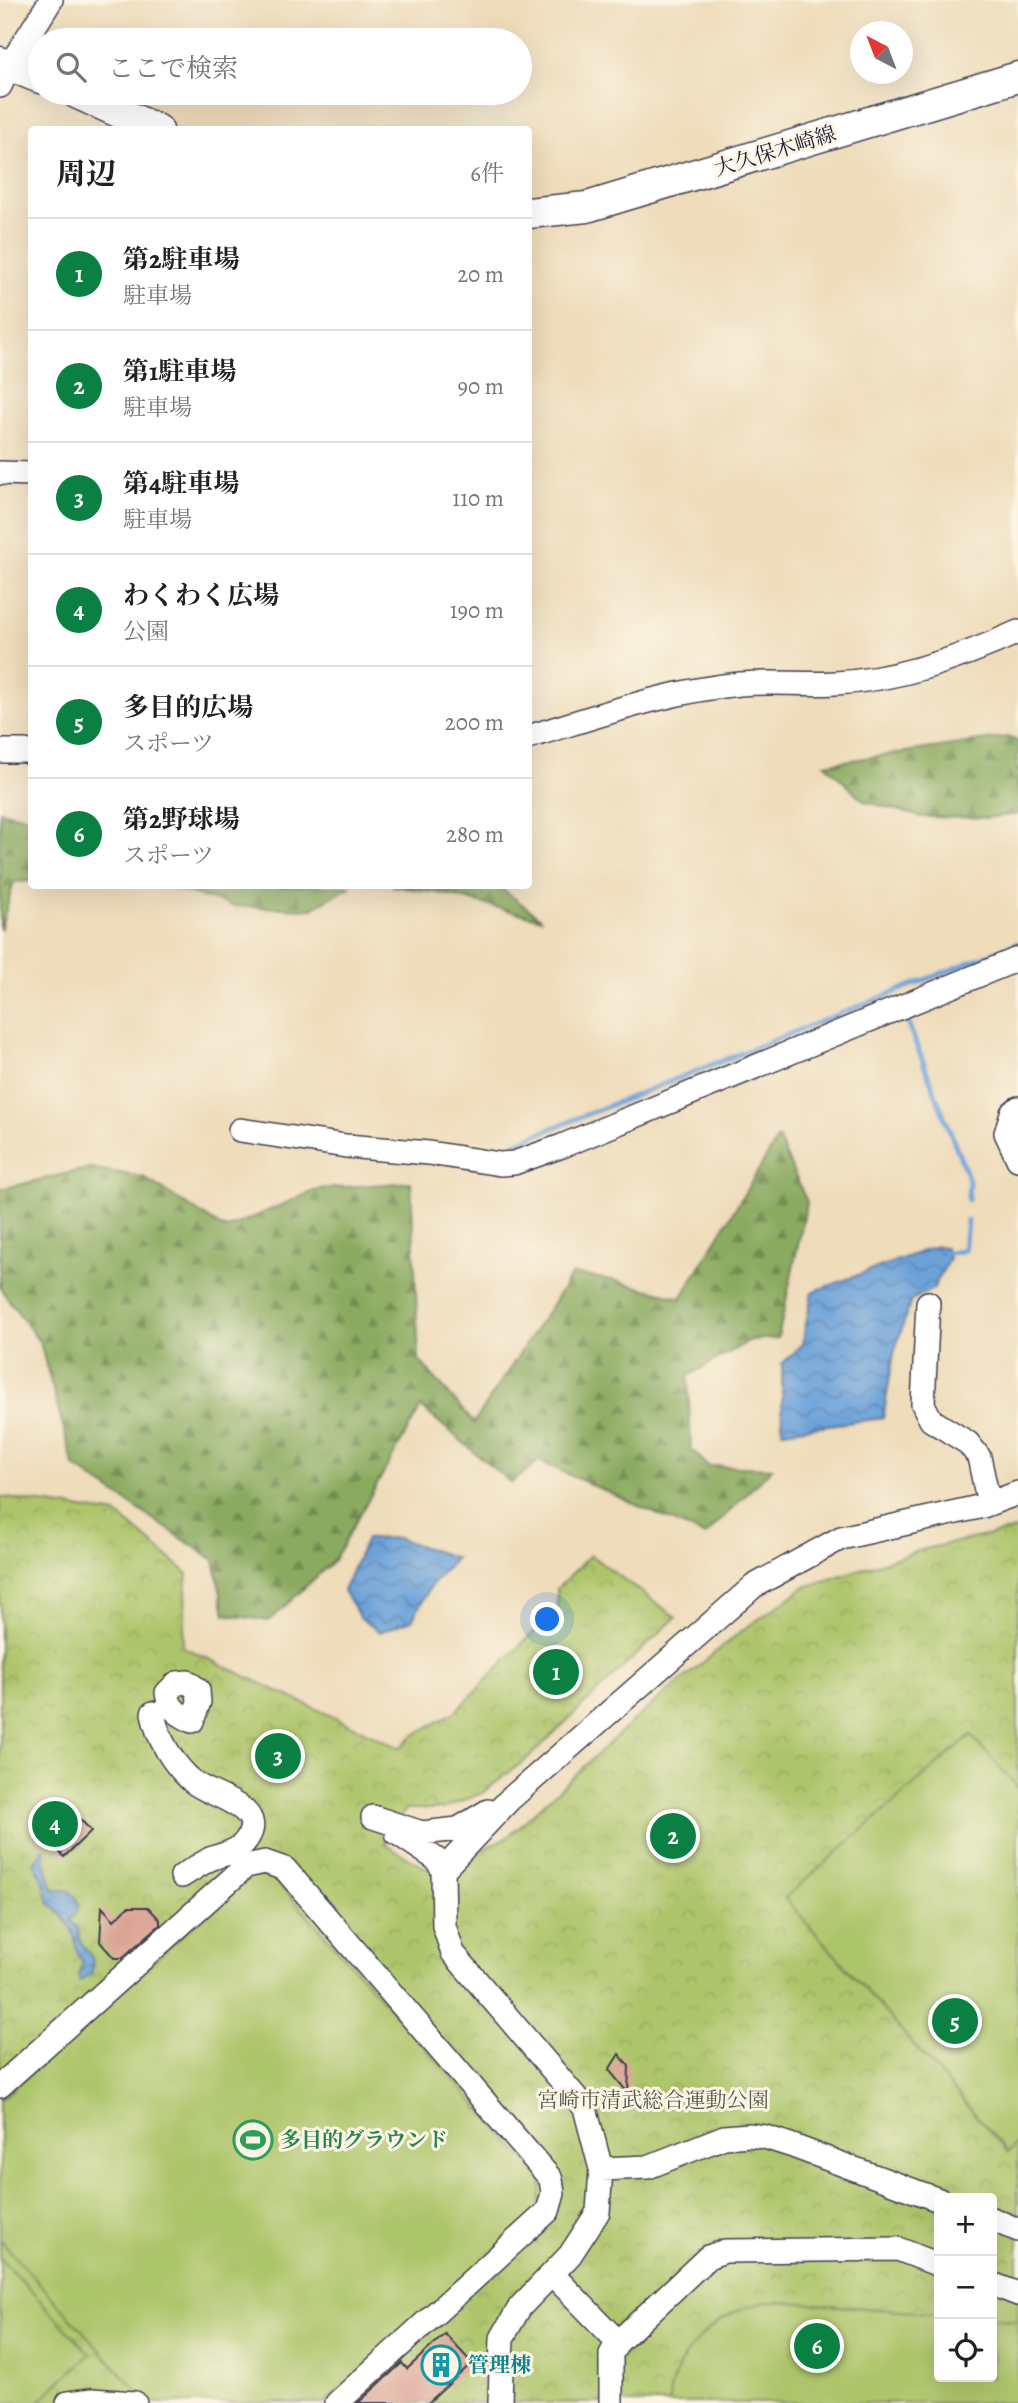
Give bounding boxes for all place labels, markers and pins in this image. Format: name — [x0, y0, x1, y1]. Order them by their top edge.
pin: 1 — [533, 1646, 579, 1698]
pin: 3 — [255, 1730, 301, 1782]
pin: 4 — [32, 1798, 78, 1850]
pin: 2 — [650, 1810, 696, 1862]
pin: 5 — [932, 1995, 978, 2047]
sports icon: 多目的グラウンド — [232, 2119, 274, 2161]
place label: 多目的グラウンド — [280, 2126, 448, 2154]
pin: 6 — [794, 2320, 840, 2372]
building icon: 管理棟 — [420, 2344, 462, 2386]
place label: 管理棟 — [468, 2351, 531, 2379]

